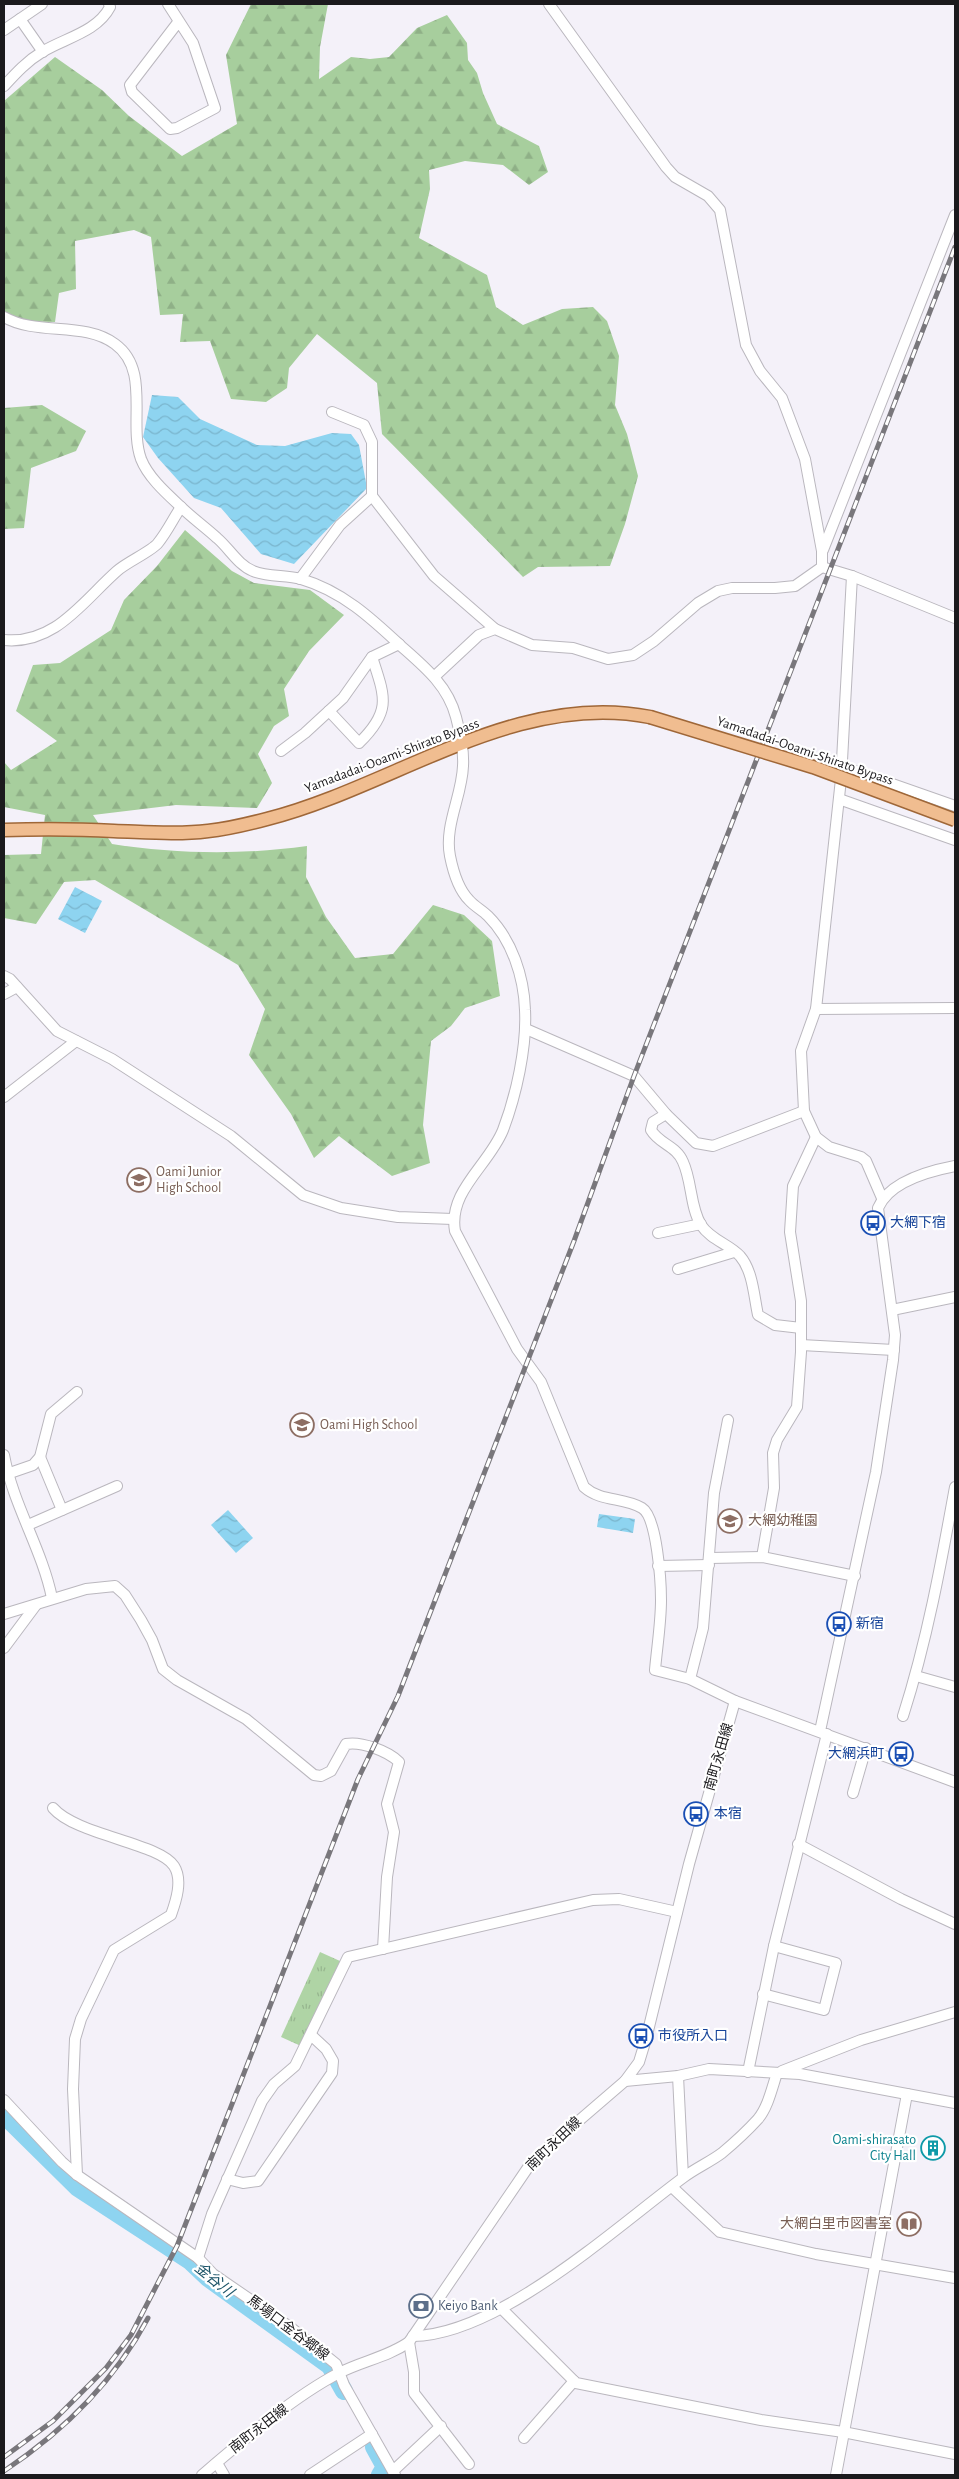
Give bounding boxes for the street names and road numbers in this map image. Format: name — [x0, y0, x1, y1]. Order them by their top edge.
street label: Yamadadai-Ooami-Shirato Bypass — [715, 714, 895, 788]
street label: Yamadadai-Ooami-Shirato Bypass — [303, 716, 481, 796]
street label: 南町永田線 — [702, 1721, 735, 1793]
street label: 南町永田線 — [523, 2114, 584, 2173]
street label: 馬場口金谷郷線 — [245, 2292, 332, 2363]
street label: 南町永田線 — [226, 2401, 291, 2456]

